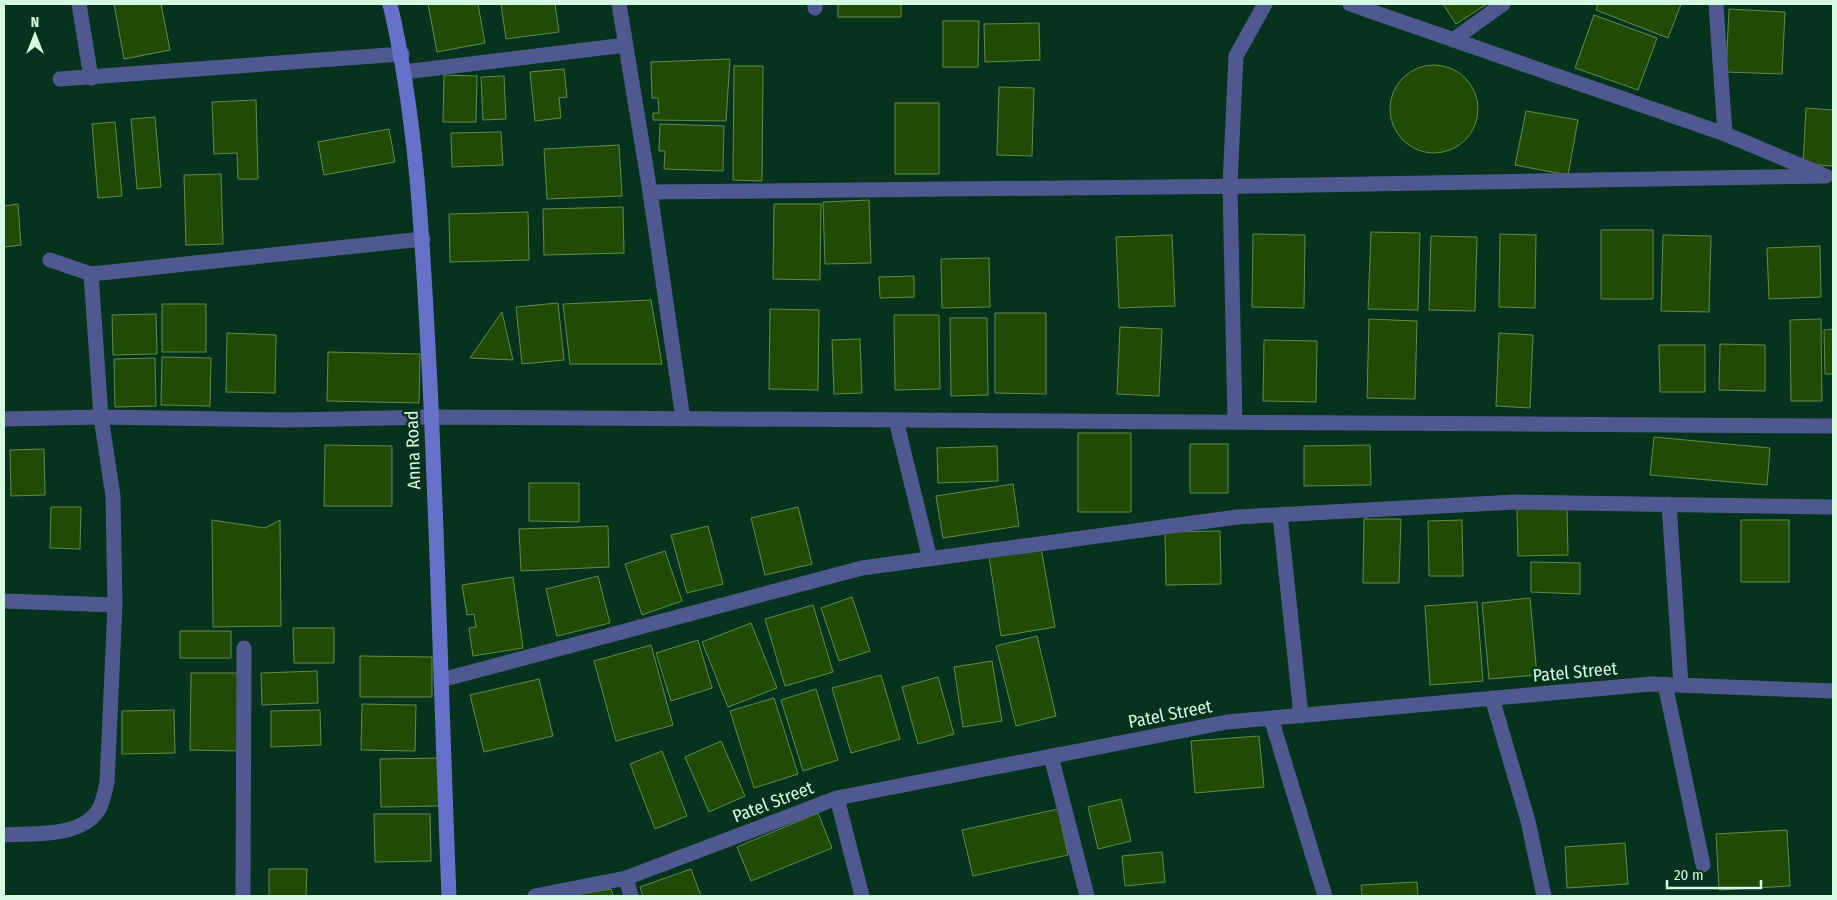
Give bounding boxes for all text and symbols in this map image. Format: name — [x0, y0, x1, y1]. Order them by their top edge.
north arrow — [10, 10, 60, 60]
text: N — [31, 14, 39, 31]
street label: Anna Road — [401, 410, 425, 490]
street label: Patel Street — [1532, 657, 1618, 687]
street label: Patel Street — [1126, 695, 1214, 733]
street label: Patel Street — [729, 776, 817, 828]
scale bar — [1667, 858, 1761, 890]
text: 20 m — [1674, 866, 1704, 884]

